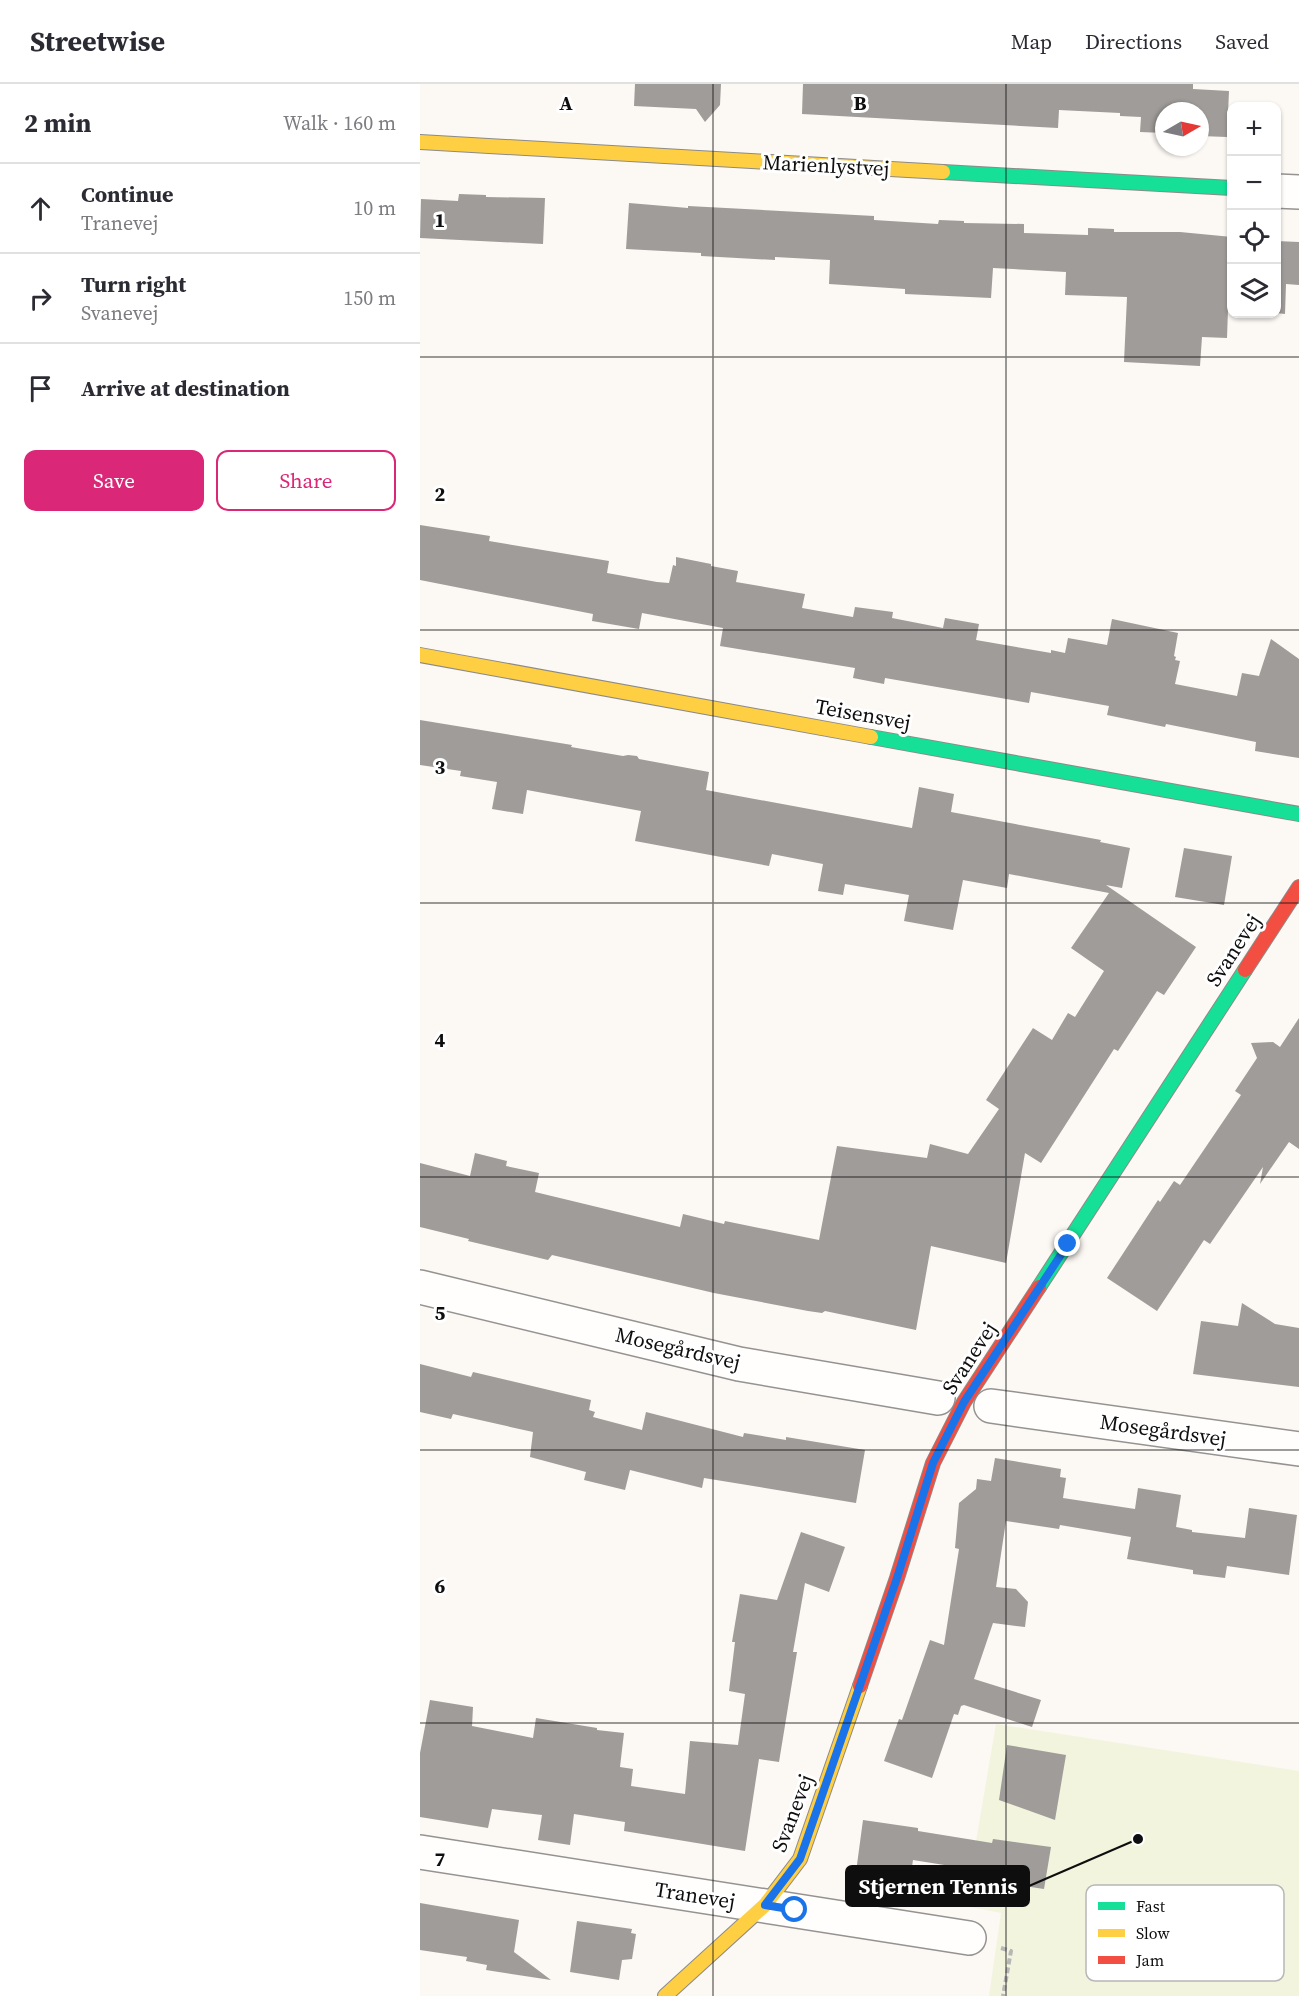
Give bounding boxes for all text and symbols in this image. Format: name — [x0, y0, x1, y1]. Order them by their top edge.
text: Streetwise — [30, 22, 165, 60]
text: Map — [1011, 27, 1052, 56]
text: Directions — [1085, 27, 1182, 56]
text: Saved — [1215, 27, 1269, 56]
text: A — [559, 89, 573, 117]
text: B — [853, 89, 867, 117]
north arrow — [1155, 102, 1209, 156]
map controls — [1227, 102, 1281, 318]
button: + — [1227, 102, 1281, 156]
text: 2 min — [24, 105, 91, 141]
text: Walk · 160 m — [283, 109, 396, 137]
street label: Marienlystvej — [762, 147, 890, 183]
button: − — [1227, 156, 1281, 210]
text: Continue — [81, 179, 174, 209]
icon: ahead — [24, 192, 57, 225]
text: 10 m — [353, 194, 396, 222]
text: 1 — [435, 206, 445, 234]
text: Tranevej — [81, 209, 158, 237]
button: locate — [1227, 210, 1281, 264]
button: layers — [1227, 264, 1281, 318]
text: Turn right — [81, 269, 186, 299]
icon: right — [24, 282, 57, 315]
text: 150 m — [343, 284, 396, 312]
text: Svanevej — [81, 299, 158, 327]
icon: arrive — [24, 372, 57, 405]
text: Arrive at destination — [81, 373, 290, 403]
button: Save — [24, 450, 204, 511]
button: Share — [216, 450, 396, 511]
text: 2 — [435, 480, 446, 508]
street label: Teisensvej — [813, 691, 913, 737]
text: 3 — [435, 753, 446, 781]
street label: Svanevej — [1199, 908, 1267, 992]
text: 4 — [435, 1026, 446, 1054]
route end — [1054, 1230, 1080, 1256]
text: 5 — [435, 1299, 446, 1327]
street label: Svanevej — [935, 1316, 1003, 1400]
street label: Mosegårdsvej — [613, 1320, 743, 1376]
street label: Mosegårdsvej — [1098, 1407, 1228, 1453]
text: 6 — [435, 1572, 446, 1600]
street label: Svanevej — [764, 1770, 820, 1856]
text: 7 — [435, 1845, 446, 1873]
callout: Stjernen Tennis — [846, 1866, 1029, 1906]
text: Stjernen Tennis — [859, 1871, 1017, 1901]
street label: Tranevej — [653, 1874, 737, 1916]
legend — [1086, 1885, 1284, 1981]
text: Fast — [1136, 1895, 1166, 1917]
route start — [781, 1896, 807, 1922]
text: Slow — [1136, 1922, 1171, 1944]
text: Jam — [1135, 1949, 1164, 1971]

